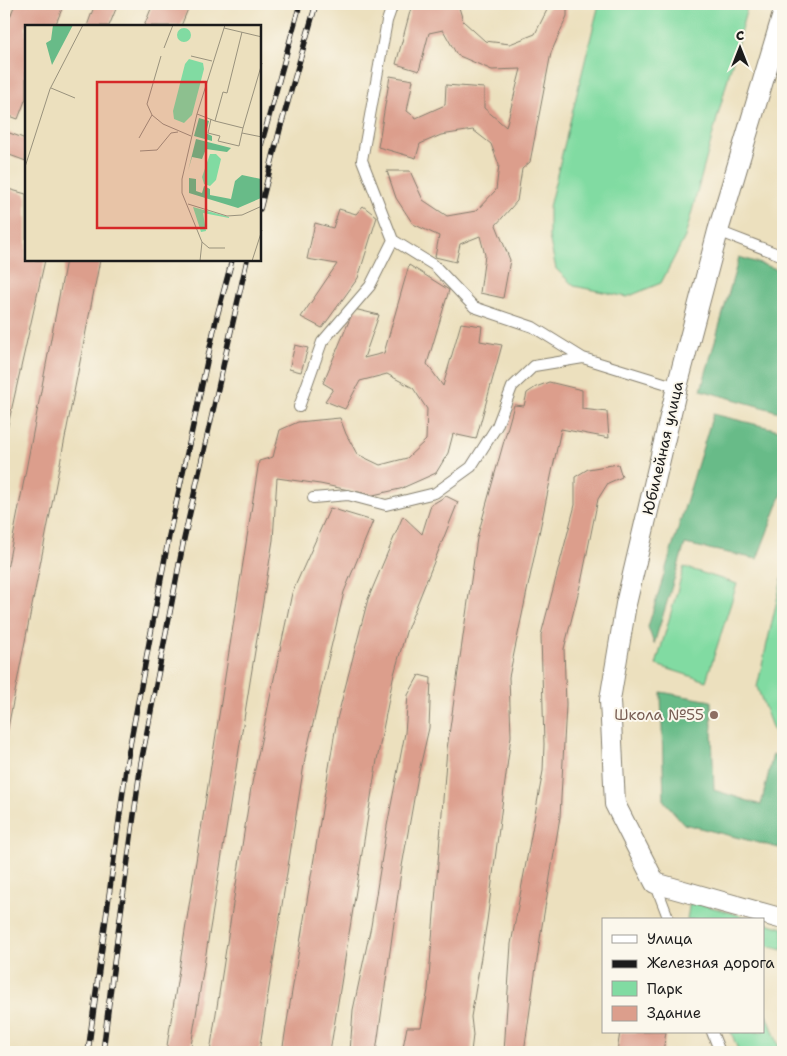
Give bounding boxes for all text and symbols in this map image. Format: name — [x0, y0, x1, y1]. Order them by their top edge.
north arrow — [714, 22, 764, 72]
inset map — [25, 25, 261, 261]
text: С — [736, 26, 744, 44]
street label: Юбилейная улица — [638, 379, 688, 517]
place label: Школа №55 — [614, 705, 704, 725]
marker: Школа №55 — [708, 709, 720, 721]
legend — [602, 918, 764, 1034]
text: Улица — [647, 929, 693, 949]
text: Железная дорога — [647, 953, 775, 973]
text: Парк — [647, 979, 683, 999]
text: Здание — [647, 1003, 701, 1023]

